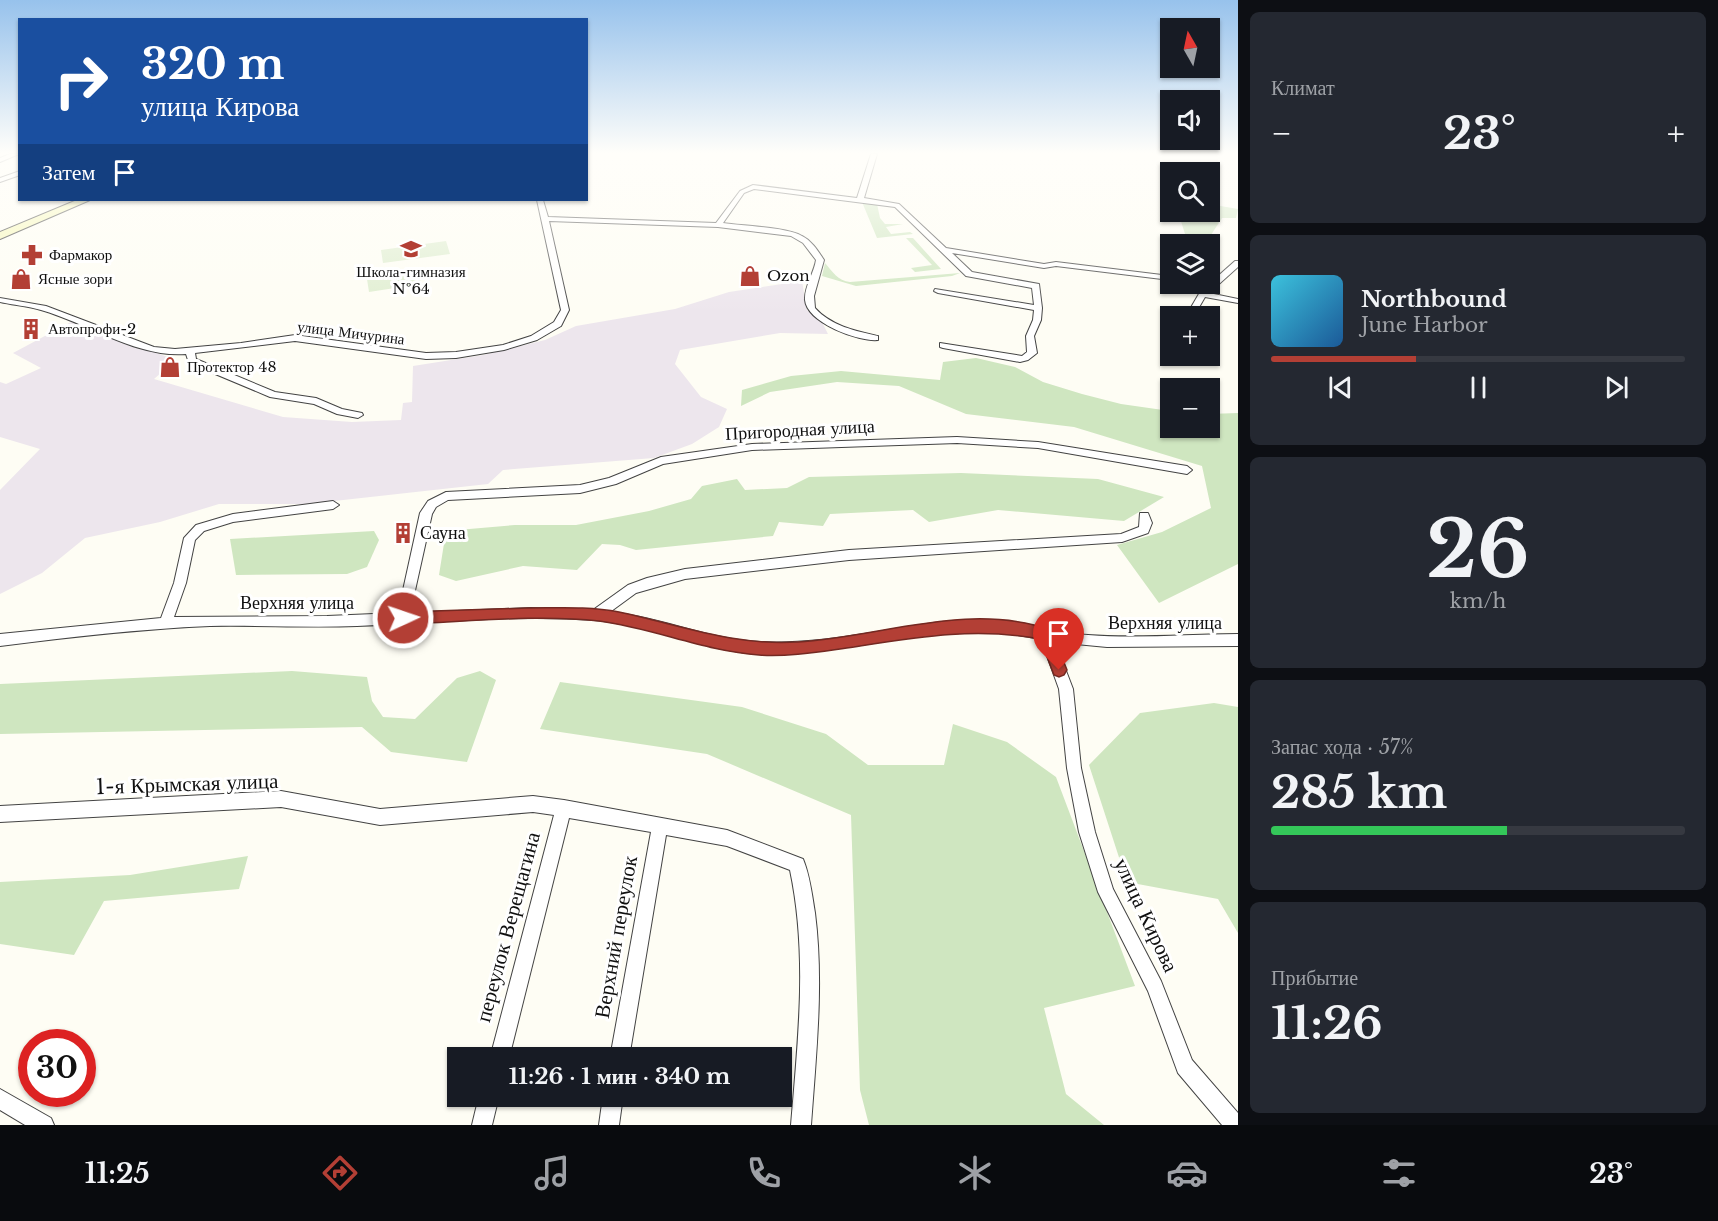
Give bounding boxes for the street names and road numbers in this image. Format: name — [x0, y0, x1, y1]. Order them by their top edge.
street label: улица Мичурина — [296, 316, 406, 349]
street label: Пригородная улица — [725, 415, 875, 445]
street label: Верхняя улица — [240, 592, 354, 614]
street label: Верхняя улица — [1108, 612, 1222, 634]
street label: 1-я Крымская улица — [95, 768, 279, 800]
street label: переулок Верещагина — [470, 828, 546, 1025]
street label: Верхний переулок — [589, 853, 643, 1020]
street label: улица Кирова — [1108, 854, 1184, 977]

